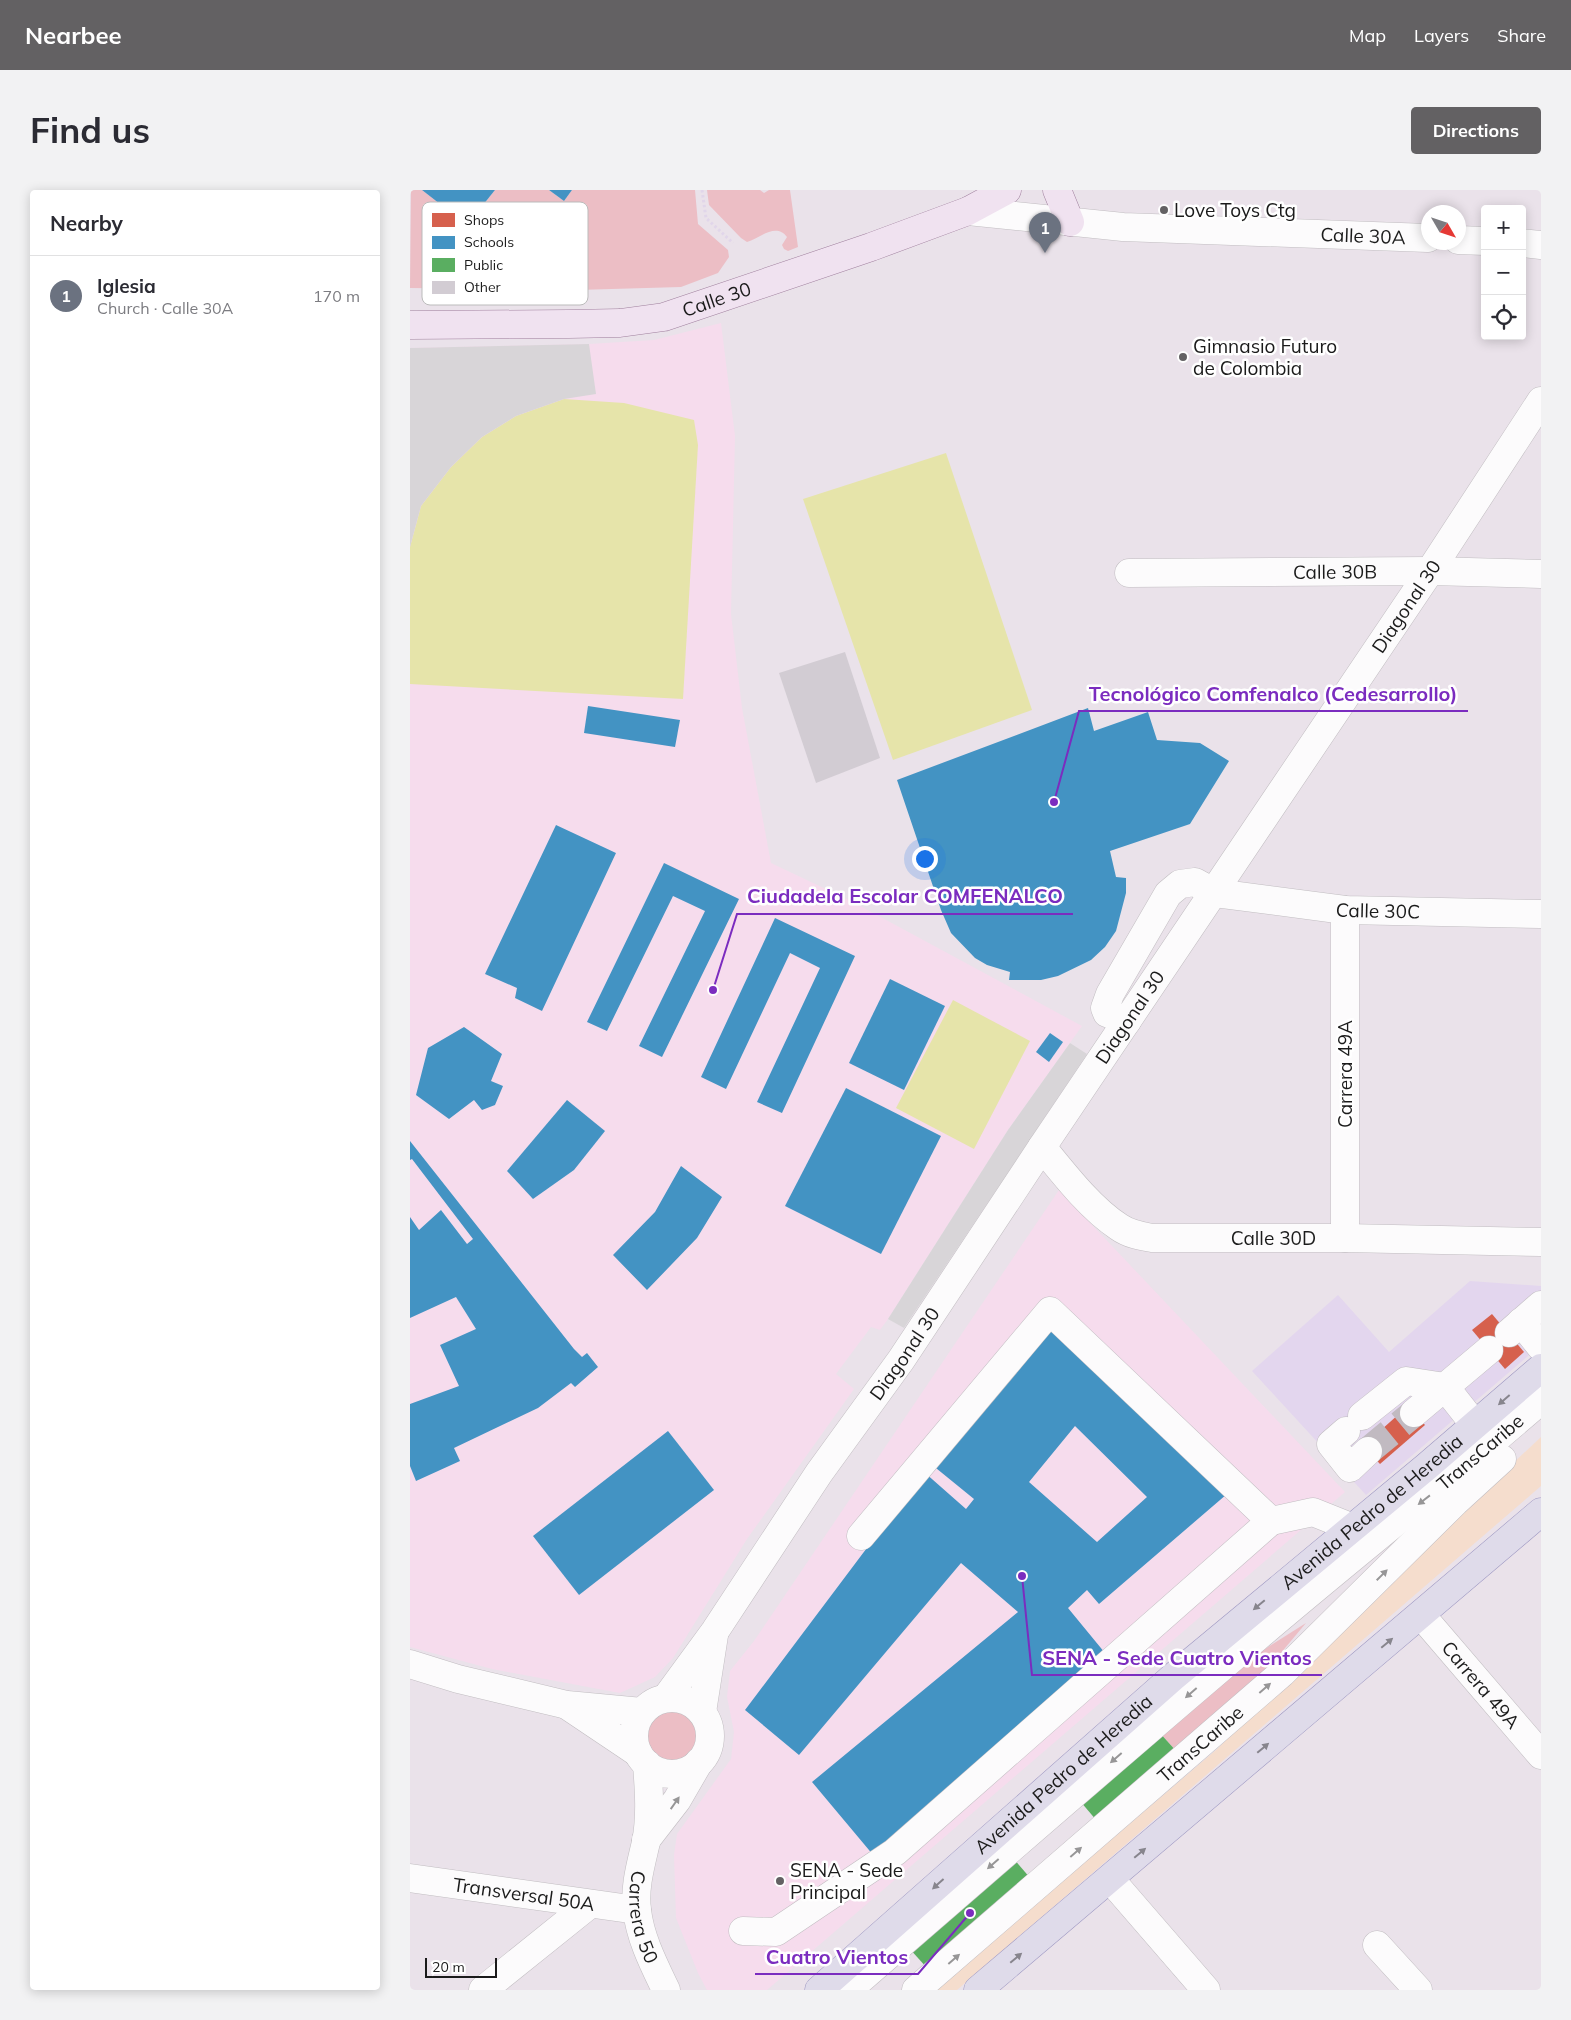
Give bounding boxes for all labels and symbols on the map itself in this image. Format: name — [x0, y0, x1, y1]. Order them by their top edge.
place label: Love Toys Ctg — [1174, 198, 1296, 222]
legend — [422, 202, 588, 305]
marker: Love Toys Ctg — [1158, 204, 1170, 216]
north arrow — [1421, 205, 1466, 250]
text: Shops — [464, 211, 504, 229]
pin: 1 — [1029, 212, 1061, 253]
street label: Calle 30A — [1320, 222, 1406, 249]
text: Schools — [464, 233, 514, 251]
text: Public — [464, 256, 503, 274]
street label: Calle 30 — [679, 276, 754, 322]
text: Other — [464, 278, 502, 296]
place label: Gimnasio Futuro de Colombia — [1193, 334, 1337, 380]
marker: Gimnasio Futuro de Colombia — [1177, 351, 1189, 363]
street label: Diagonal 30 — [1366, 555, 1446, 658]
street label: Calle 30B — [1293, 559, 1377, 584]
callout: Tecnológico Comfenalco (Cedesarrollo) — [1079, 676, 1468, 711]
text: Tecnológico Comfenalco (Cedesarrollo) — [1089, 681, 1457, 706]
your location — [912, 846, 938, 872]
callout: Ciudadela Escolar COMFENALCO — [737, 879, 1073, 914]
text: Ciudadela Escolar COMFENALCO — [747, 883, 1063, 908]
street label: Calle 30C — [1334, 897, 1420, 924]
street label: Diagonal 30 — [1090, 966, 1170, 1068]
street label: Carrera 49A — [1333, 1020, 1357, 1128]
street label: Calle 30D — [1231, 1226, 1316, 1250]
street label: Diagonal 30 — [864, 1303, 945, 1405]
one-way arrow — [1498, 1394, 1510, 1405]
street label: TransCaribe — [1432, 1409, 1528, 1495]
street label: Avenida Pedro de Heredia — [1276, 1429, 1468, 1594]
one-way arrow — [1418, 1494, 1431, 1505]
one-way arrow — [1375, 1569, 1387, 1581]
one-way arrow — [1252, 1600, 1265, 1611]
street label: Carrera 49A — [1437, 1636, 1525, 1734]
one-way arrow — [1381, 1637, 1393, 1649]
callout: SENA - Sede Cuatro Vientos — [1032, 1640, 1322, 1675]
text: SENA - Sede Cuatro Vientos — [1042, 1645, 1312, 1670]
one-way arrow — [1258, 1682, 1270, 1694]
one-way arrow — [1185, 1688, 1198, 1699]
street label: Avenida Pedro de Heredia — [969, 1689, 1157, 1859]
street label: TransCaribe — [1152, 1700, 1248, 1788]
one-way arrow — [1257, 1743, 1270, 1754]
one-way arrow — [1111, 1752, 1123, 1764]
one-way arrow — [670, 1796, 680, 1809]
one-way arrow — [1070, 1846, 1082, 1858]
one-way arrow — [1133, 1848, 1146, 1859]
place label: SENA - Sede Principal — [790, 1858, 903, 1904]
one-way arrow — [987, 1859, 1000, 1870]
street label: Carrera 50 — [624, 1869, 664, 1967]
street label: Transversal 50A — [451, 1872, 596, 1916]
marker: SENA - Sede Principal — [774, 1875, 786, 1887]
one-way arrow — [932, 1878, 944, 1890]
callout: Cuatro Vientos — [755, 1939, 918, 1974]
text: Cuatro Vientos — [766, 1944, 908, 1969]
one-way arrow — [947, 1953, 959, 1965]
one-way arrow — [1009, 1953, 1022, 1964]
scale bar — [425, 1955, 498, 1978]

